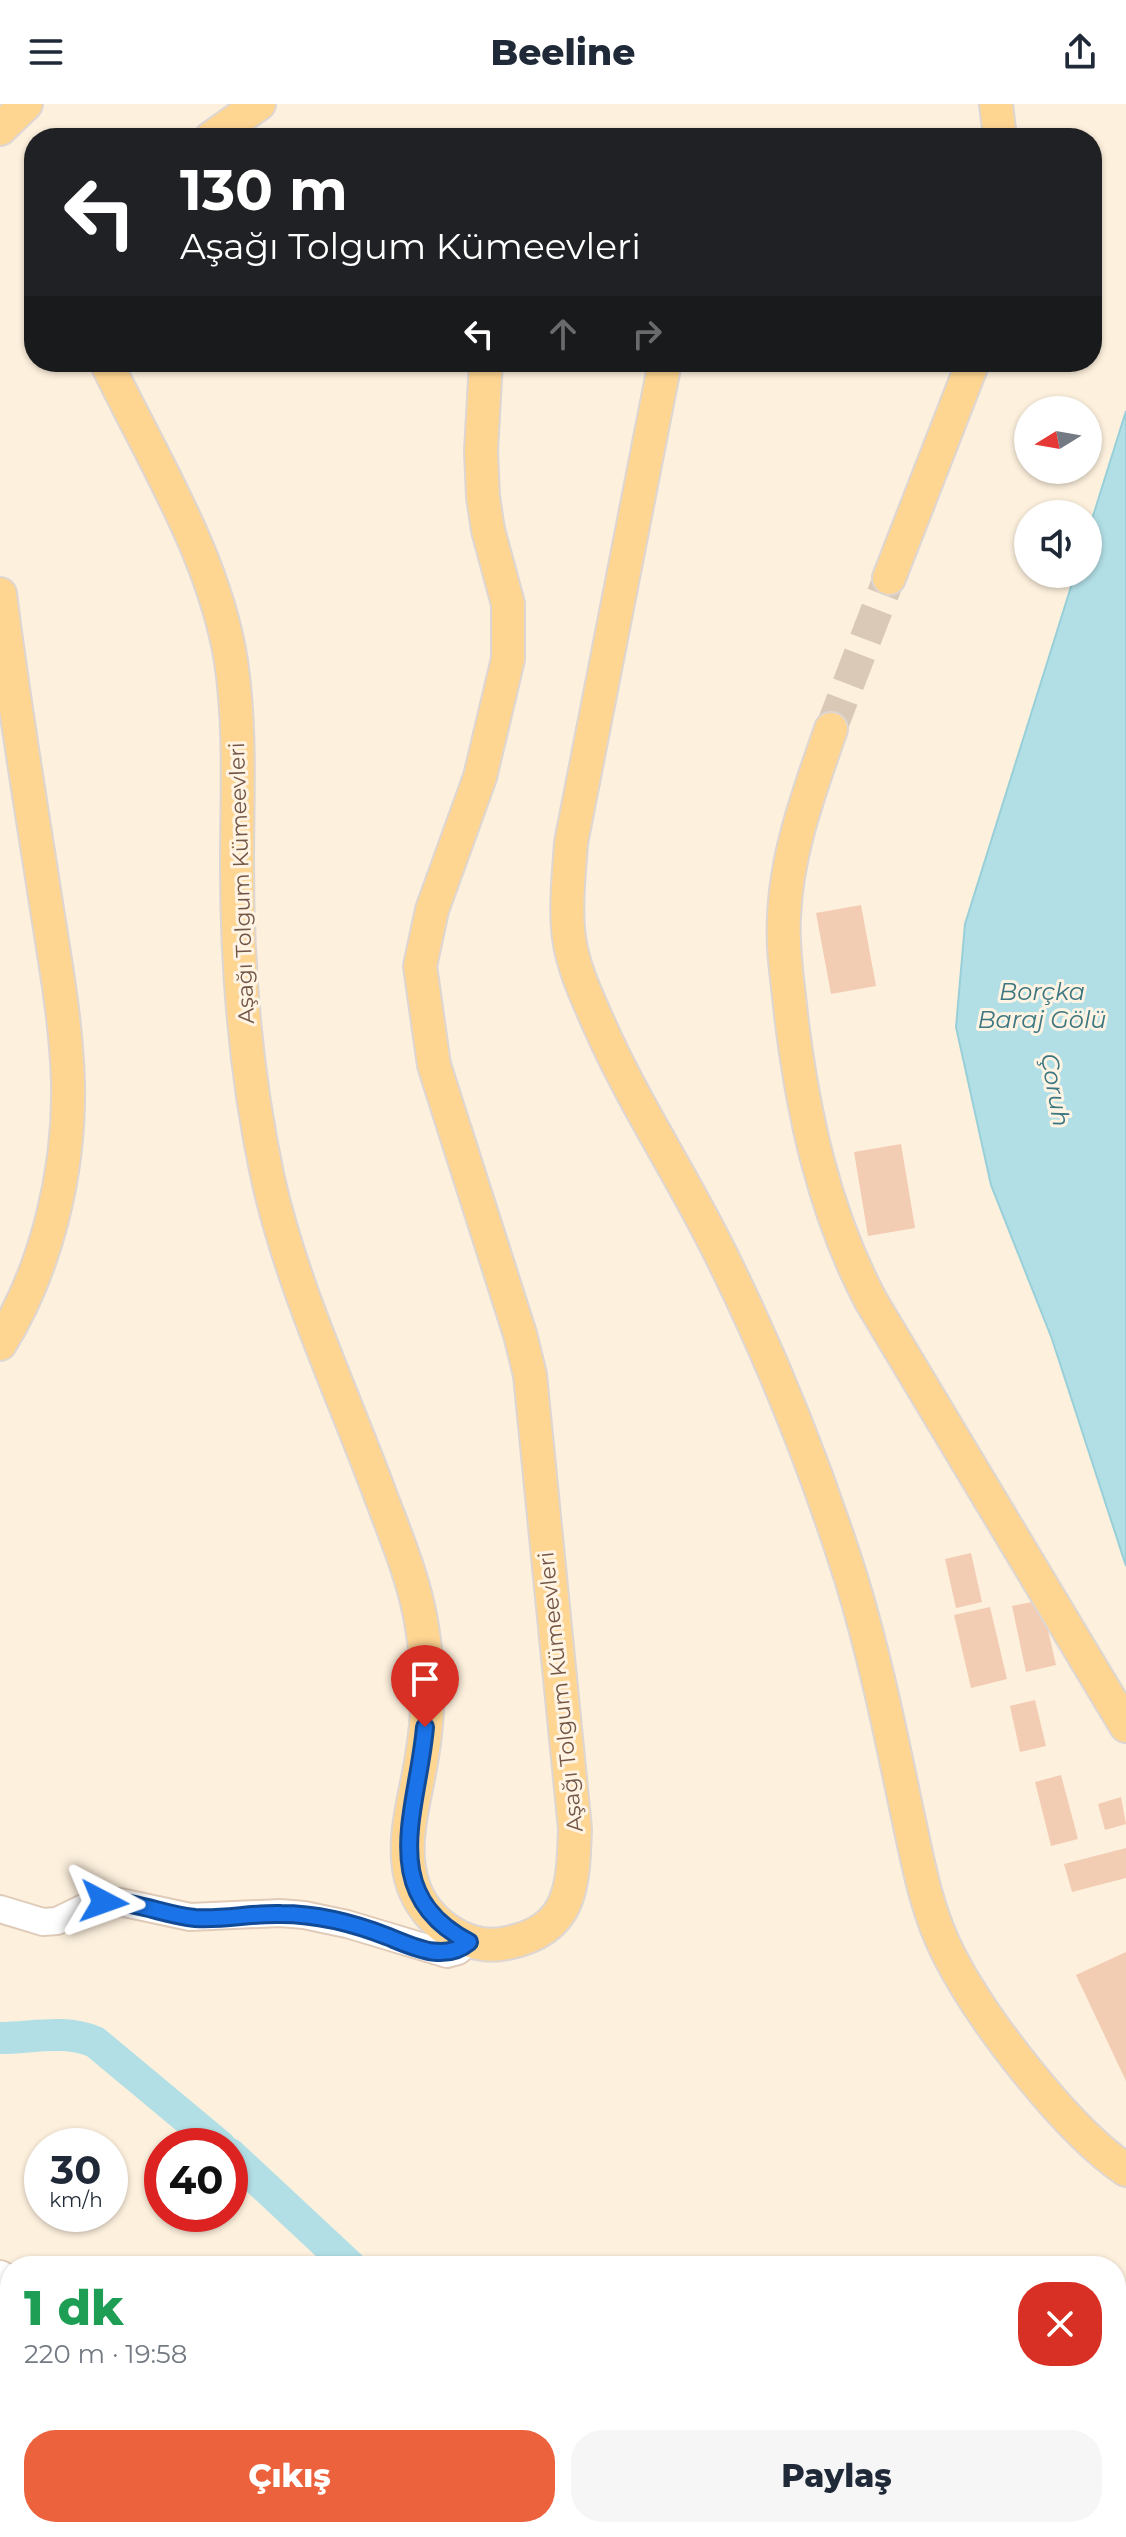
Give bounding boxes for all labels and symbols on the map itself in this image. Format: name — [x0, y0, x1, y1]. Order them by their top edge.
north arrow — [1014, 396, 1102, 484]
street label: Aşağı Tolgum Kümeevleri — [223, 742, 260, 1024]
water label: Borçka Baraj Gölü — [977, 977, 1107, 1034]
water label: Çoruh — [1035, 1051, 1076, 1129]
street label: Aşağı Tolgum Kümeevleri — [532, 1550, 589, 1833]
pin — [391, 1645, 459, 1727]
position arrow — [62, 1860, 146, 1944]
speed limit sign: 40 — [144, 2128, 248, 2232]

